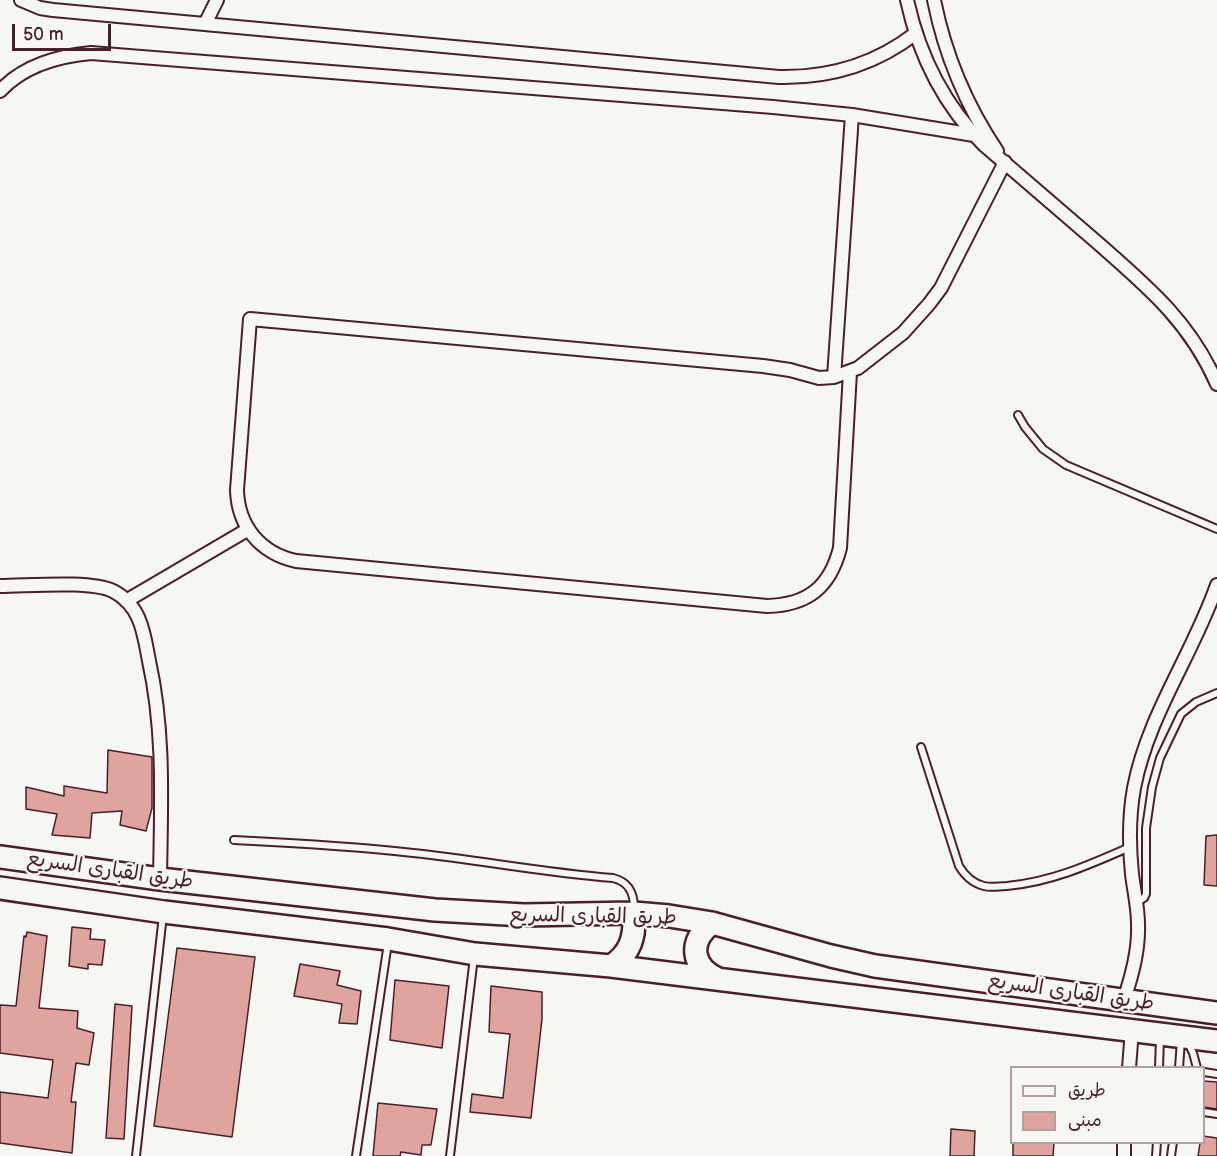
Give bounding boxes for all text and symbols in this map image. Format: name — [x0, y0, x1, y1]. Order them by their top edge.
scale bar — [15, 12, 114, 50]
text: 50 m — [23, 24, 64, 45]
street label: طريق القبارى السريع — [25, 847, 195, 895]
street label: طريق القبارى السريع — [509, 903, 677, 931]
street label: طريق القبارى السريع — [986, 969, 1156, 1017]
legend — [1010, 1066, 1205, 1144]
text: طريق — [1068, 1080, 1106, 1101]
text: مبنى — [1068, 1110, 1102, 1131]

